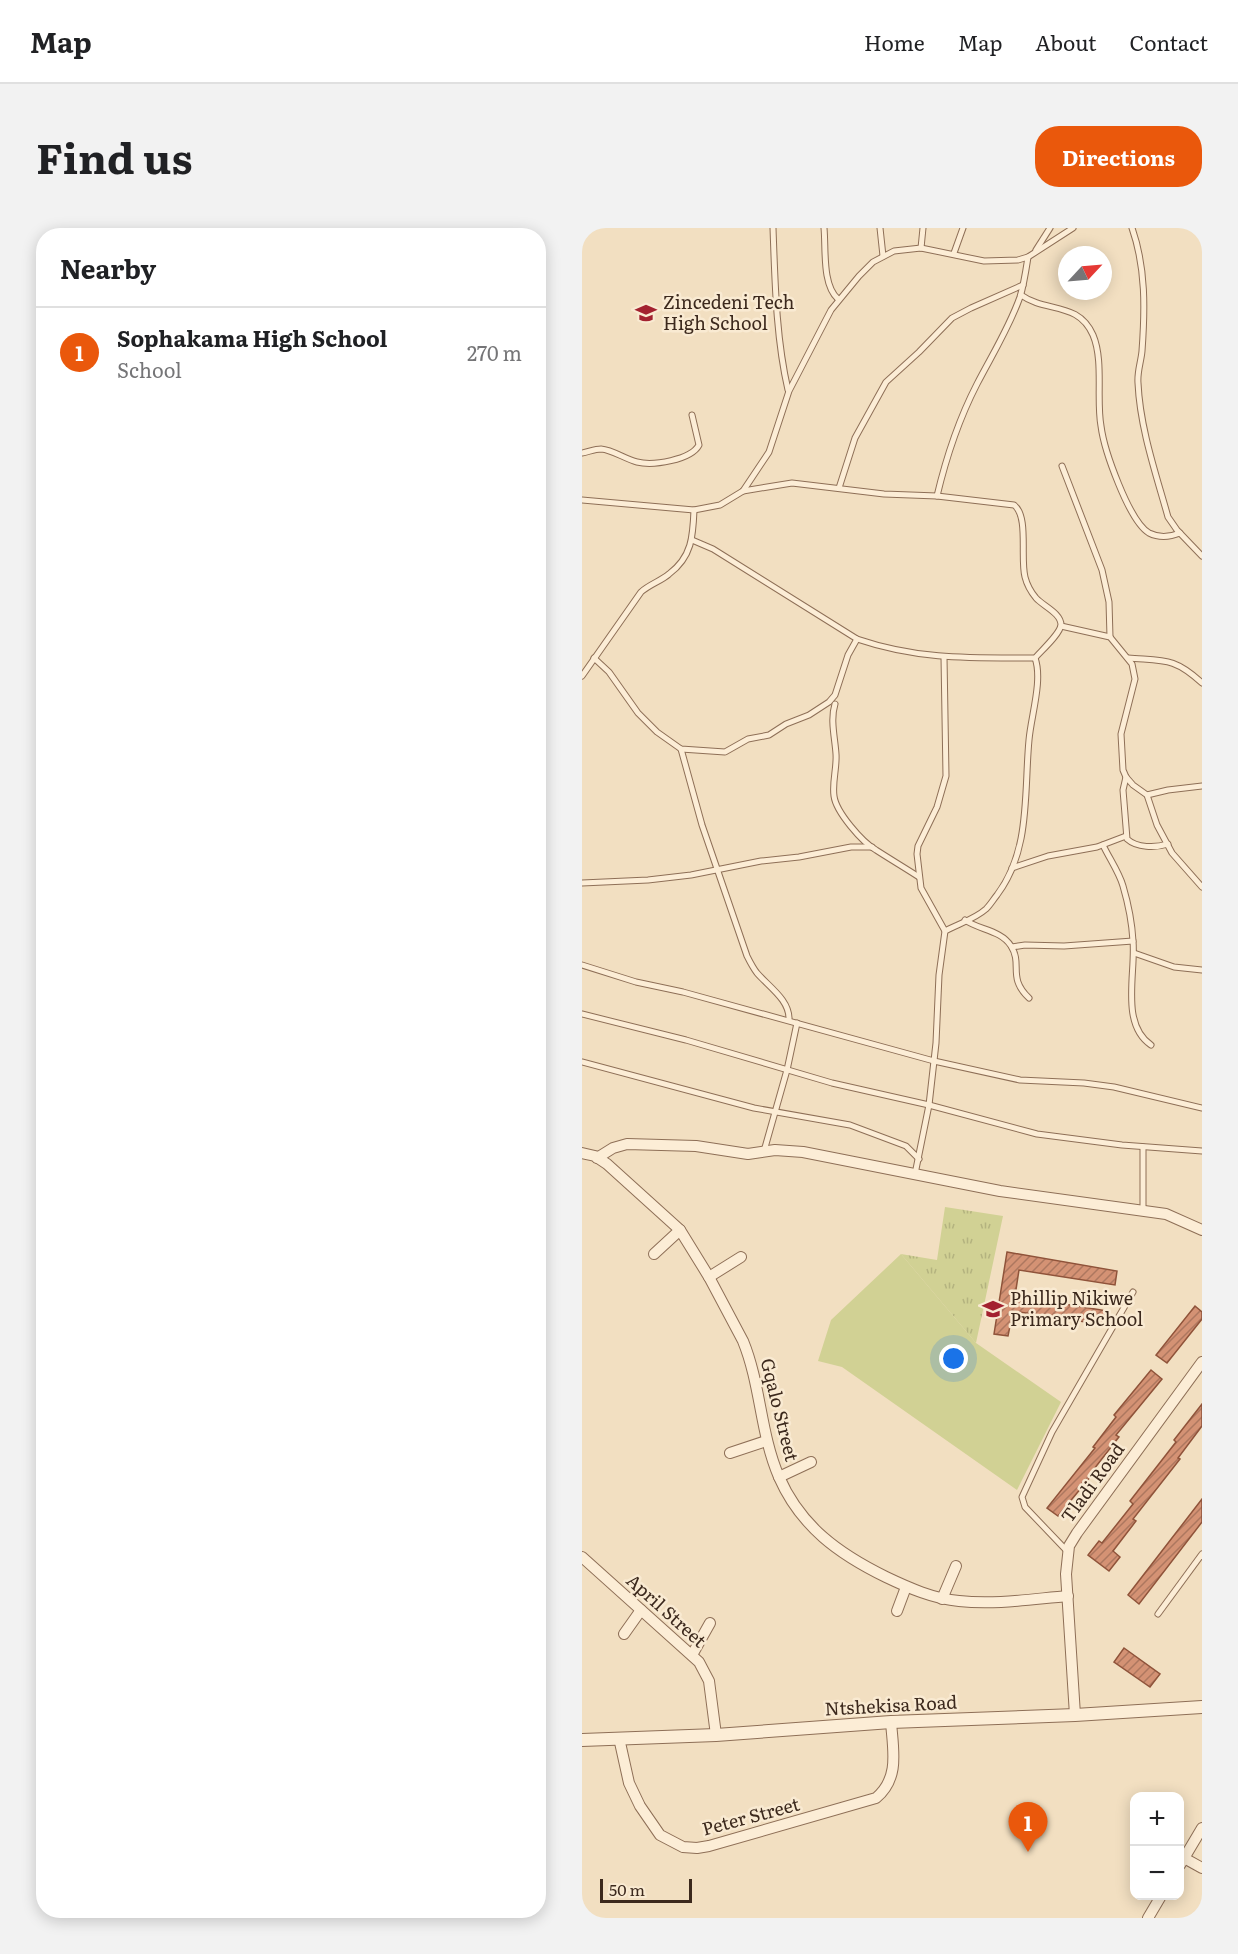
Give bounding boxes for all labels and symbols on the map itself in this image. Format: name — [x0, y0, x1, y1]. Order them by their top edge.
north arrow — [1058, 246, 1112, 300]
place label: Zincedeni Tech High School — [663, 288, 795, 336]
school or university icon: Zincedeni Tech High School — [634, 301, 658, 325]
place label: Phillip Nikiwe Primary School — [1010, 1284, 1143, 1332]
school or university icon: Phillip Nikiwe Primary School — [981, 1297, 1005, 1321]
your location — [939, 1344, 968, 1373]
street label: Gqalo Street — [755, 1355, 806, 1465]
street label: Tladi Road — [1054, 1437, 1130, 1528]
street label: April Street — [621, 1567, 714, 1654]
street label: Ntshekisa Road — [824, 1688, 958, 1721]
street label: Peter Street — [699, 1789, 803, 1842]
pin: 1 — [1008, 1802, 1048, 1852]
scale bar — [600, 1876, 692, 1904]

